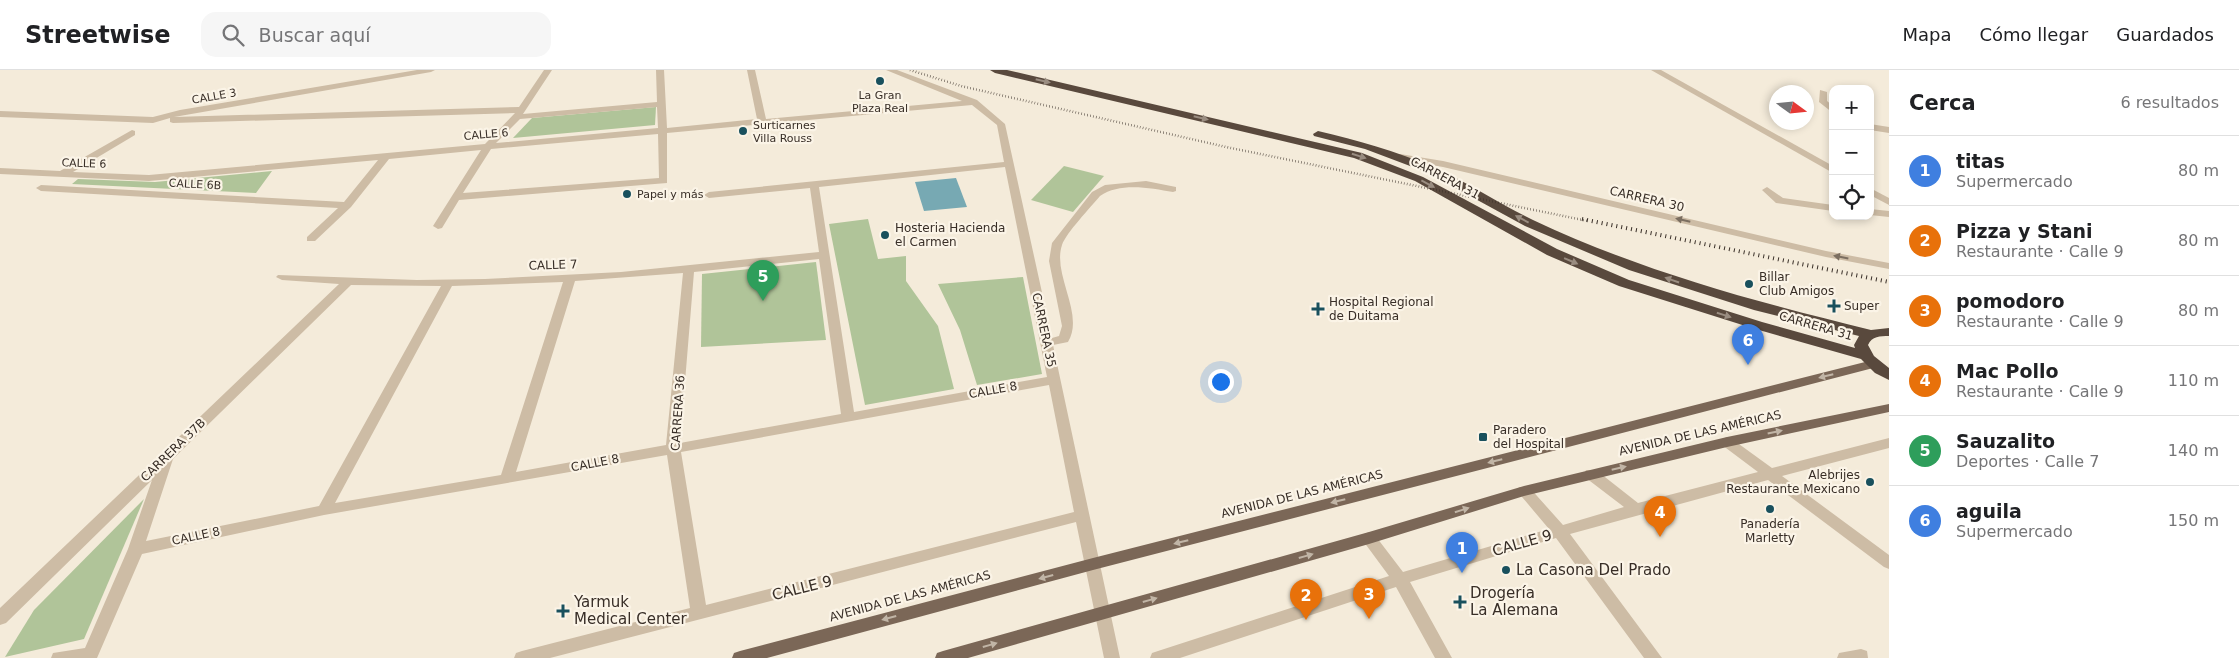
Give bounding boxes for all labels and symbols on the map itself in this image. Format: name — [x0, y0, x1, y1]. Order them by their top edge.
marker: La Gran Plaza Real — [874, 75, 886, 87]
one-way arrow — [1035, 77, 1050, 85]
north arrow — [1769, 85, 1814, 130]
street label: CALLE 3 — [191, 86, 237, 107]
place label: La Gran Plaza Real — [852, 89, 908, 115]
one-way arrow — [1194, 114, 1209, 122]
place label: Surticarnes Villa Rouss — [753, 119, 816, 145]
marker: Surticarnes Villa Rouss — [737, 125, 749, 137]
street label: CALLE 6 — [463, 126, 509, 143]
one-way arrow — [1352, 152, 1367, 160]
street label: CARRERA 31 — [1408, 154, 1482, 202]
street label: CALLE 6 — [61, 156, 107, 171]
street label: CALLE 6B — [168, 177, 222, 192]
one-way arrow — [1420, 180, 1435, 188]
street label: CARRERA 30 — [1608, 184, 1686, 214]
marker: Papel y más — [621, 188, 633, 200]
place label: Papel y más — [637, 188, 704, 201]
one-way arrow — [1515, 215, 1529, 223]
one-way arrow — [1675, 216, 1690, 224]
place label: Hosteria Hacienda el Carmen — [895, 221, 1005, 249]
marker: Hosteria Hacienda el Carmen — [879, 229, 891, 241]
one-way arrow — [1834, 253, 1849, 261]
street label: CALLE 7 — [528, 257, 578, 273]
one-way arrow — [1564, 257, 1578, 265]
pin: 5 — [747, 260, 779, 301]
place label: Billar Club Amigos — [1759, 270, 1834, 298]
one-way arrow — [1664, 276, 1679, 284]
marker: Billar Club Amigos — [1743, 278, 1755, 290]
street label: CARRERA 35 — [1029, 291, 1059, 369]
place label: Hospital Regional de Duitama — [1329, 295, 1434, 323]
place label: Super — [1844, 299, 1879, 313]
marker: Super — [1828, 300, 1840, 312]
marker: Hospital Regional de Duitama — [1311, 302, 1325, 316]
street label: CARRERA 31 — [1778, 309, 1854, 343]
one-way arrow — [1717, 311, 1732, 319]
pin: 6 — [1732, 324, 1764, 365]
your location — [1208, 369, 1234, 395]
one-way arrow — [1819, 372, 1834, 380]
street label: CARRERA 36 — [668, 375, 688, 451]
street label: CALLE 8 — [968, 379, 1018, 401]
street label: AVENIDA DE LAS AMÉRICAS — [1617, 407, 1783, 459]
street label: CARRERA 37B — [138, 416, 208, 484]
place label: Paradero del Hospital — [1493, 423, 1564, 451]
one-way arrow — [1767, 428, 1783, 436]
marker: Paradero del Hospital — [1477, 431, 1489, 443]
street label: CALLE 8 — [570, 451, 620, 475]
one-way arrow — [1488, 457, 1503, 465]
one-way arrow — [1611, 464, 1626, 472]
street label: AVENIDA DE LAS AMÉRICAS — [1219, 466, 1384, 521]
place label: Alebrijes Restaurante Mexicano — [1726, 468, 1860, 496]
marker: Alebrijes Restaurante Mexicano — [1864, 476, 1876, 488]
pin: 4 — [1644, 496, 1676, 537]
one-way arrow — [1330, 497, 1345, 505]
marker: Panadería Marletty — [1764, 503, 1776, 515]
one-way arrow — [1454, 506, 1469, 514]
place label: Panadería Marletty — [1740, 517, 1800, 545]
street label: CALLE 8 — [171, 524, 221, 548]
street label: CALLE 9 — [1490, 526, 1554, 560]
pin: 1 — [1446, 532, 1478, 573]
one-way arrow — [1173, 538, 1188, 546]
one-way arrow — [1298, 551, 1313, 559]
place label: La Casona Del Prado — [1516, 561, 1671, 579]
marker: La Casona Del Prado — [1500, 564, 1512, 576]
street label: AVENIDA DE LAS AMÉRICAS — [828, 567, 992, 624]
street label: CALLE 9 — [770, 572, 834, 604]
one-way arrow — [1039, 573, 1054, 581]
pin: 3 — [1353, 578, 1385, 619]
pin: 2 — [1290, 579, 1322, 620]
place label: Drogería La Alemana — [1470, 584, 1558, 619]
place label: Yarmuk Medical Center — [573, 593, 688, 628]
one-way arrow — [1142, 596, 1157, 604]
marker: Drogería La Alemana — [1454, 596, 1466, 608]
marker: Yarmuk Medical Center — [556, 604, 570, 618]
one-way arrow — [882, 615, 897, 623]
one-way arrow — [982, 641, 997, 649]

